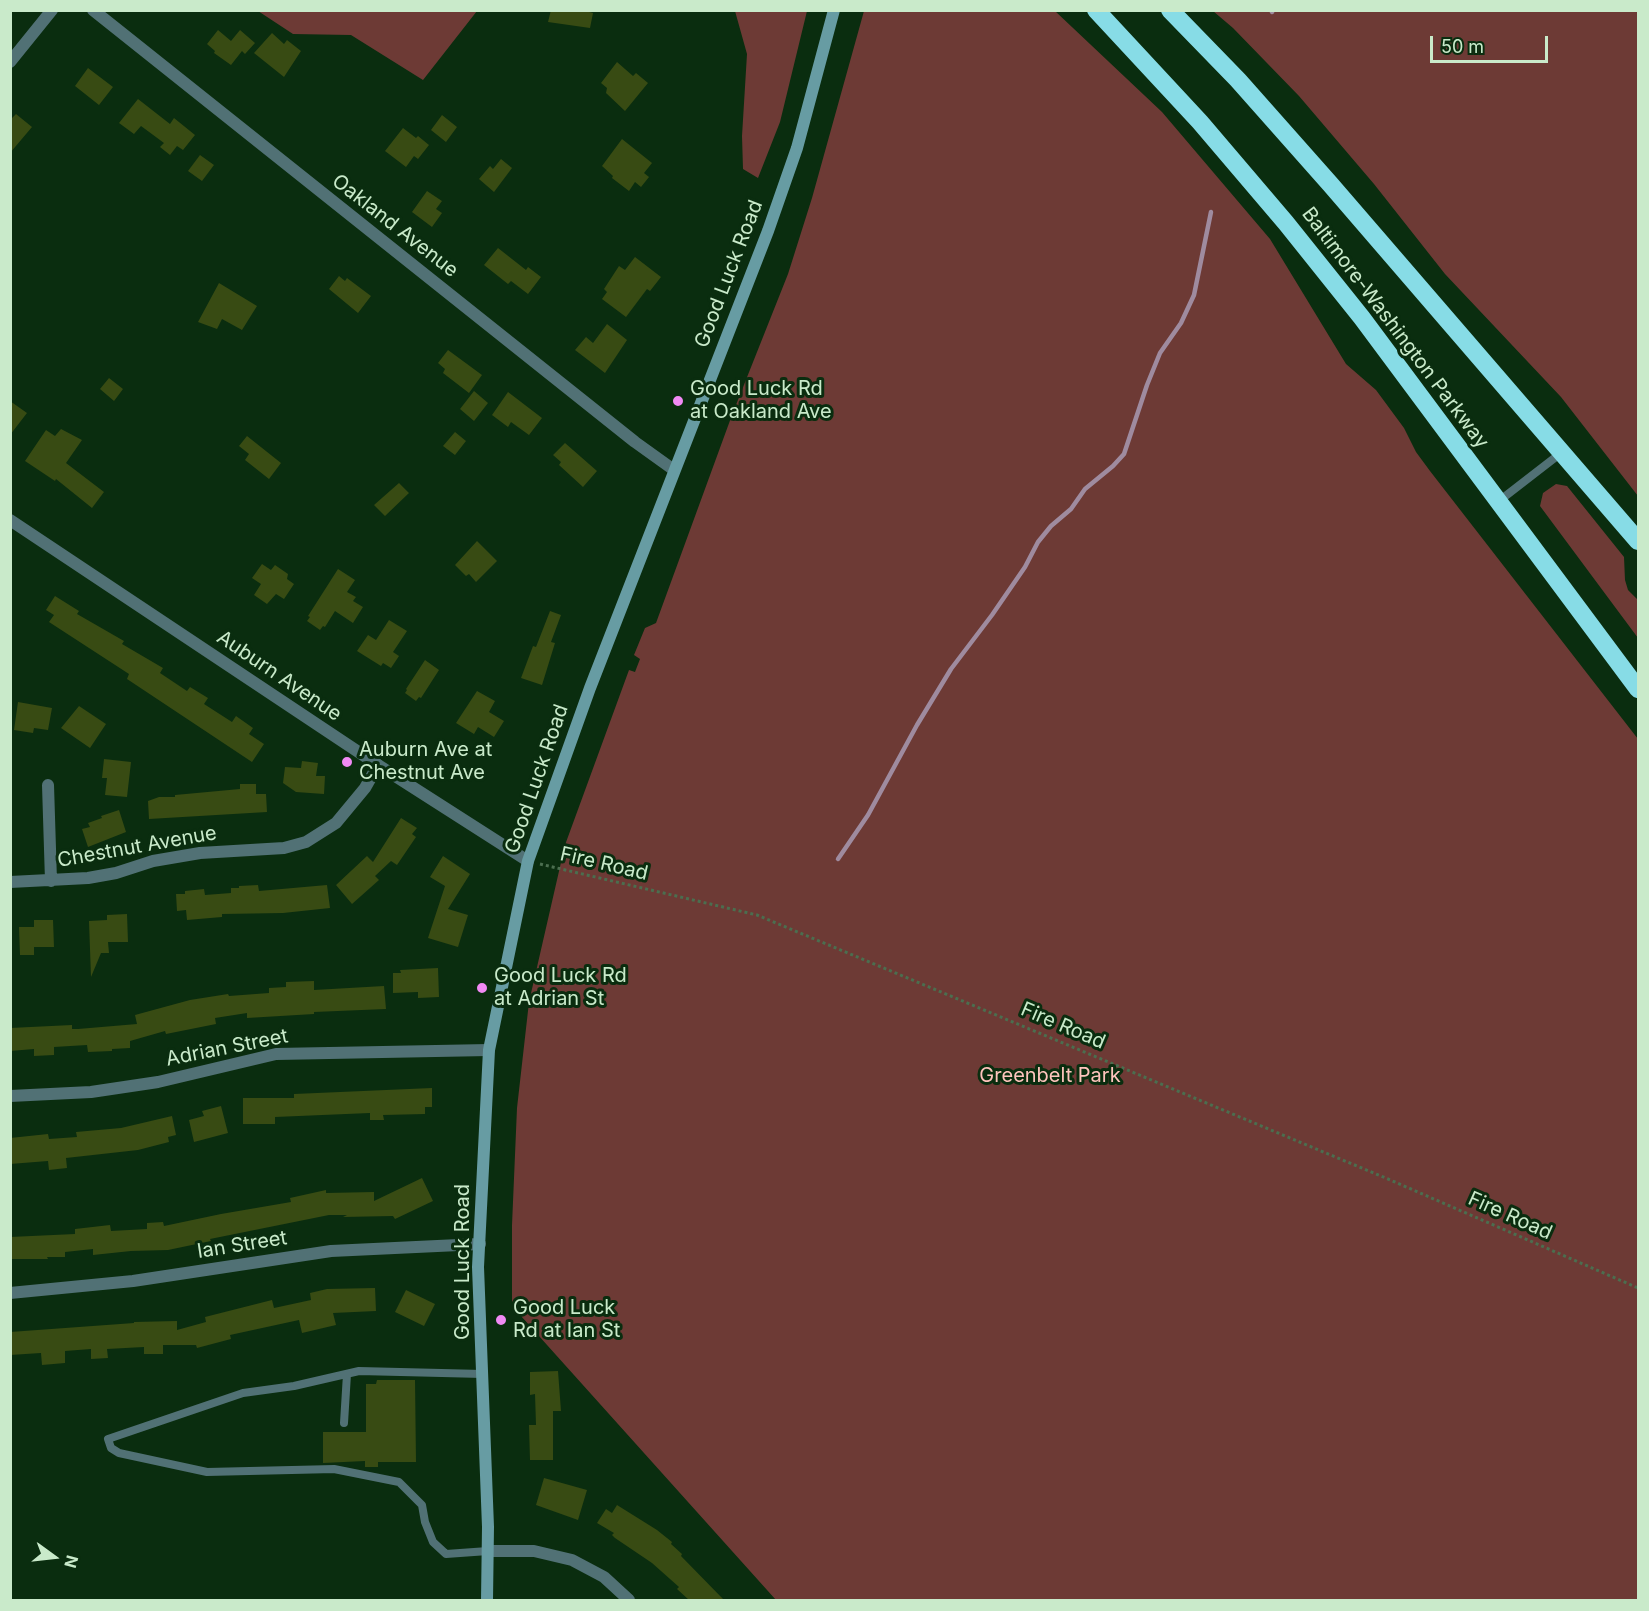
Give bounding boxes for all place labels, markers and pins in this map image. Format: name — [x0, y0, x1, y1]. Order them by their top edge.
place label: Good Luck Rd at Oakland Ave — [690, 377, 832, 424]
marker: Good Luck Rd at Oakland Ave — [671, 394, 685, 408]
place label: Auburn Ave at Chestnut Ave — [359, 738, 492, 785]
marker: Auburn Ave at Chestnut Ave — [340, 755, 354, 769]
place label: Good Luck Rd at Adrian St — [494, 964, 627, 1011]
marker: Good Luck Rd at Adrian St — [475, 981, 489, 995]
place label: Good Luck Rd at Ian St — [513, 1296, 620, 1343]
marker: Good Luck Rd at Ian St — [494, 1313, 508, 1327]

